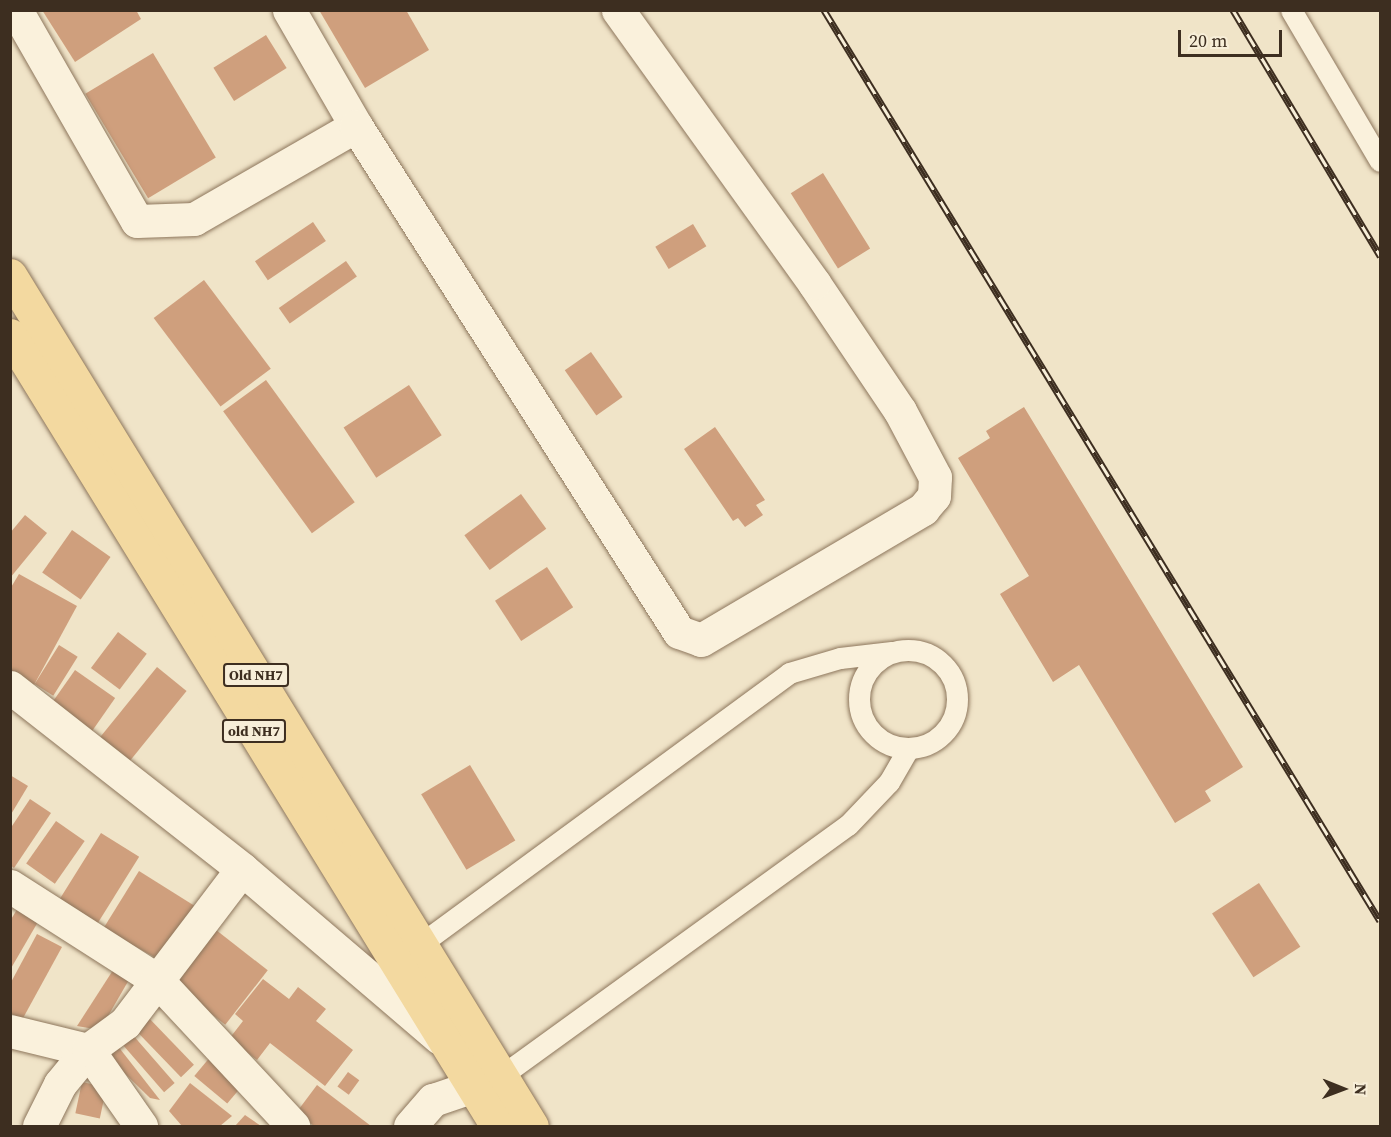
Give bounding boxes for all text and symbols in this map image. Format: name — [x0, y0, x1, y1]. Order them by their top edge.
scale bar — [1181, 18, 1284, 56]
text: 20 m — [1189, 28, 1227, 53]
road number: Old NH7 — [223, 664, 289, 686]
road number: old NH7 — [221, 720, 287, 742]
north arrow — [1313, 1059, 1373, 1119]
text: N — [1350, 1083, 1372, 1095]

